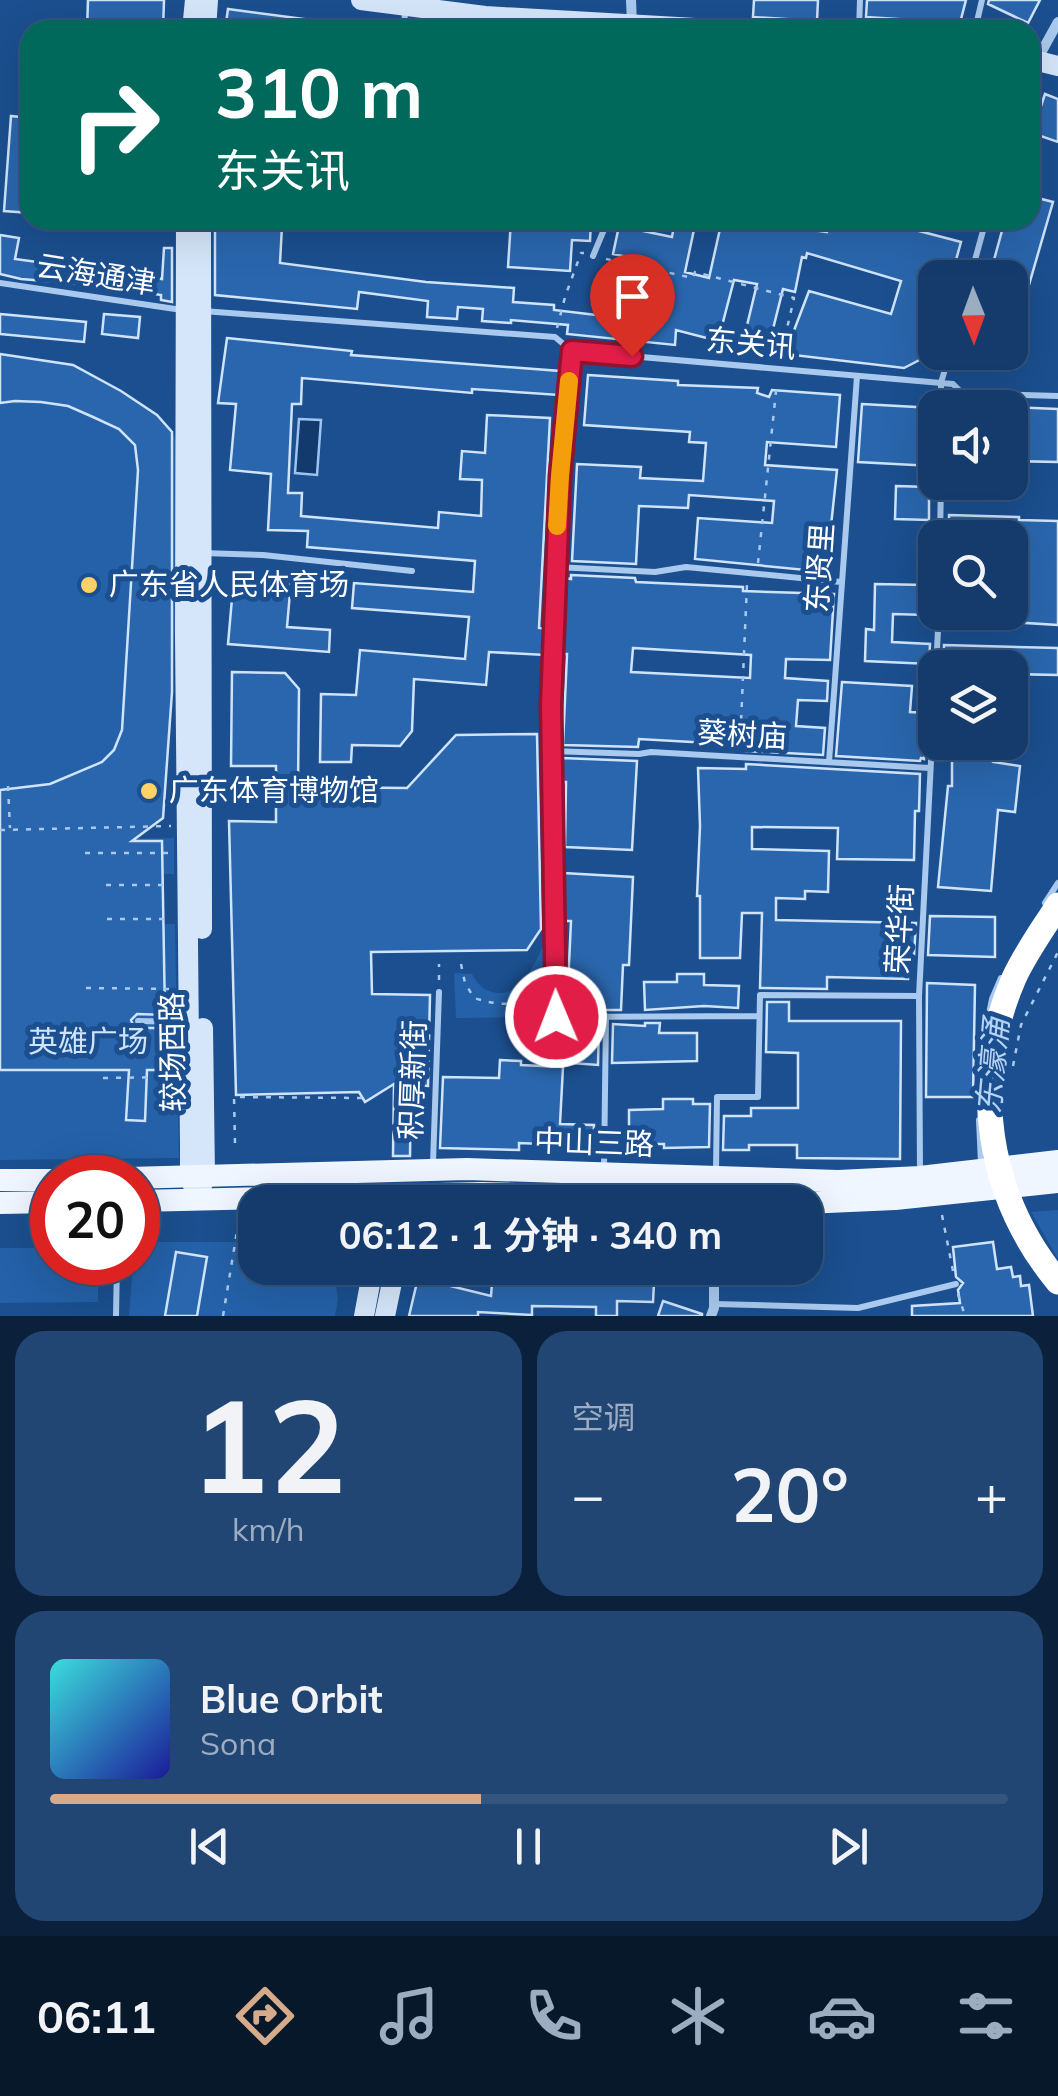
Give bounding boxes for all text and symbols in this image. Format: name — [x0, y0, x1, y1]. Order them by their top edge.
text: 310 m — [215, 48, 423, 136]
icon: right — [50, 60, 180, 190]
text: 东关讯 — [215, 142, 350, 198]
street label: 云海通津 — [34, 246, 158, 302]
pin — [590, 254, 675, 357]
north arrow — [918, 260, 1028, 370]
map controls — [918, 260, 1028, 760]
icon: arrive — [605, 269, 660, 324]
street label: 东关讯 — [705, 320, 798, 366]
button: sound — [918, 390, 1028, 500]
button: search — [918, 520, 1028, 630]
street label: 东贤里 — [797, 522, 841, 614]
place label: 广东省人民体育场 — [109, 565, 349, 603]
marker: 广东省人民体育场 — [78, 574, 100, 596]
button: layers — [918, 650, 1028, 760]
street label: 葵树庙 — [696, 713, 788, 755]
place label: 广东体育博物馆 — [169, 771, 379, 809]
marker: 广东体育博物馆 — [138, 780, 160, 802]
street label: 荣华街 — [878, 883, 920, 975]
position arrow — [504, 965, 608, 1069]
street label: 较场西路 — [152, 992, 192, 1112]
water label: 东濠涌 — [968, 1013, 1016, 1115]
street label: 积厚新街 — [391, 1019, 433, 1141]
park label: 英雄广场 — [28, 1022, 148, 1060]
street label: 中山三路 — [533, 1121, 655, 1163]
speed limit sign: 20 — [30, 1155, 160, 1285]
text: 06:12 · 1 分钟 · 340 m — [339, 1211, 722, 1259]
text: 12 — [190, 1362, 346, 1526]
text: 空调 — [572, 1397, 636, 1437]
text: 20° — [731, 1447, 849, 1541]
text: − — [572, 1460, 605, 1529]
text: + — [975, 1460, 1008, 1529]
text: km/h — [232, 1509, 304, 1549]
text: Blue Orbit — [200, 1675, 383, 1723]
text: Sona — [200, 1723, 276, 1763]
icon: previous — [182, 1819, 237, 1874]
icon: pause — [501, 1819, 556, 1874]
icon: next — [821, 1819, 876, 1874]
icon: directions — [230, 1981, 300, 2051]
icon: music — [374, 1981, 444, 2051]
icon: phone — [519, 1981, 589, 2051]
icon: climate — [663, 1981, 733, 2051]
icon: car — [807, 1981, 877, 2051]
icon: filters — [951, 1981, 1021, 2051]
text: 06:11 — [37, 1988, 156, 2044]

